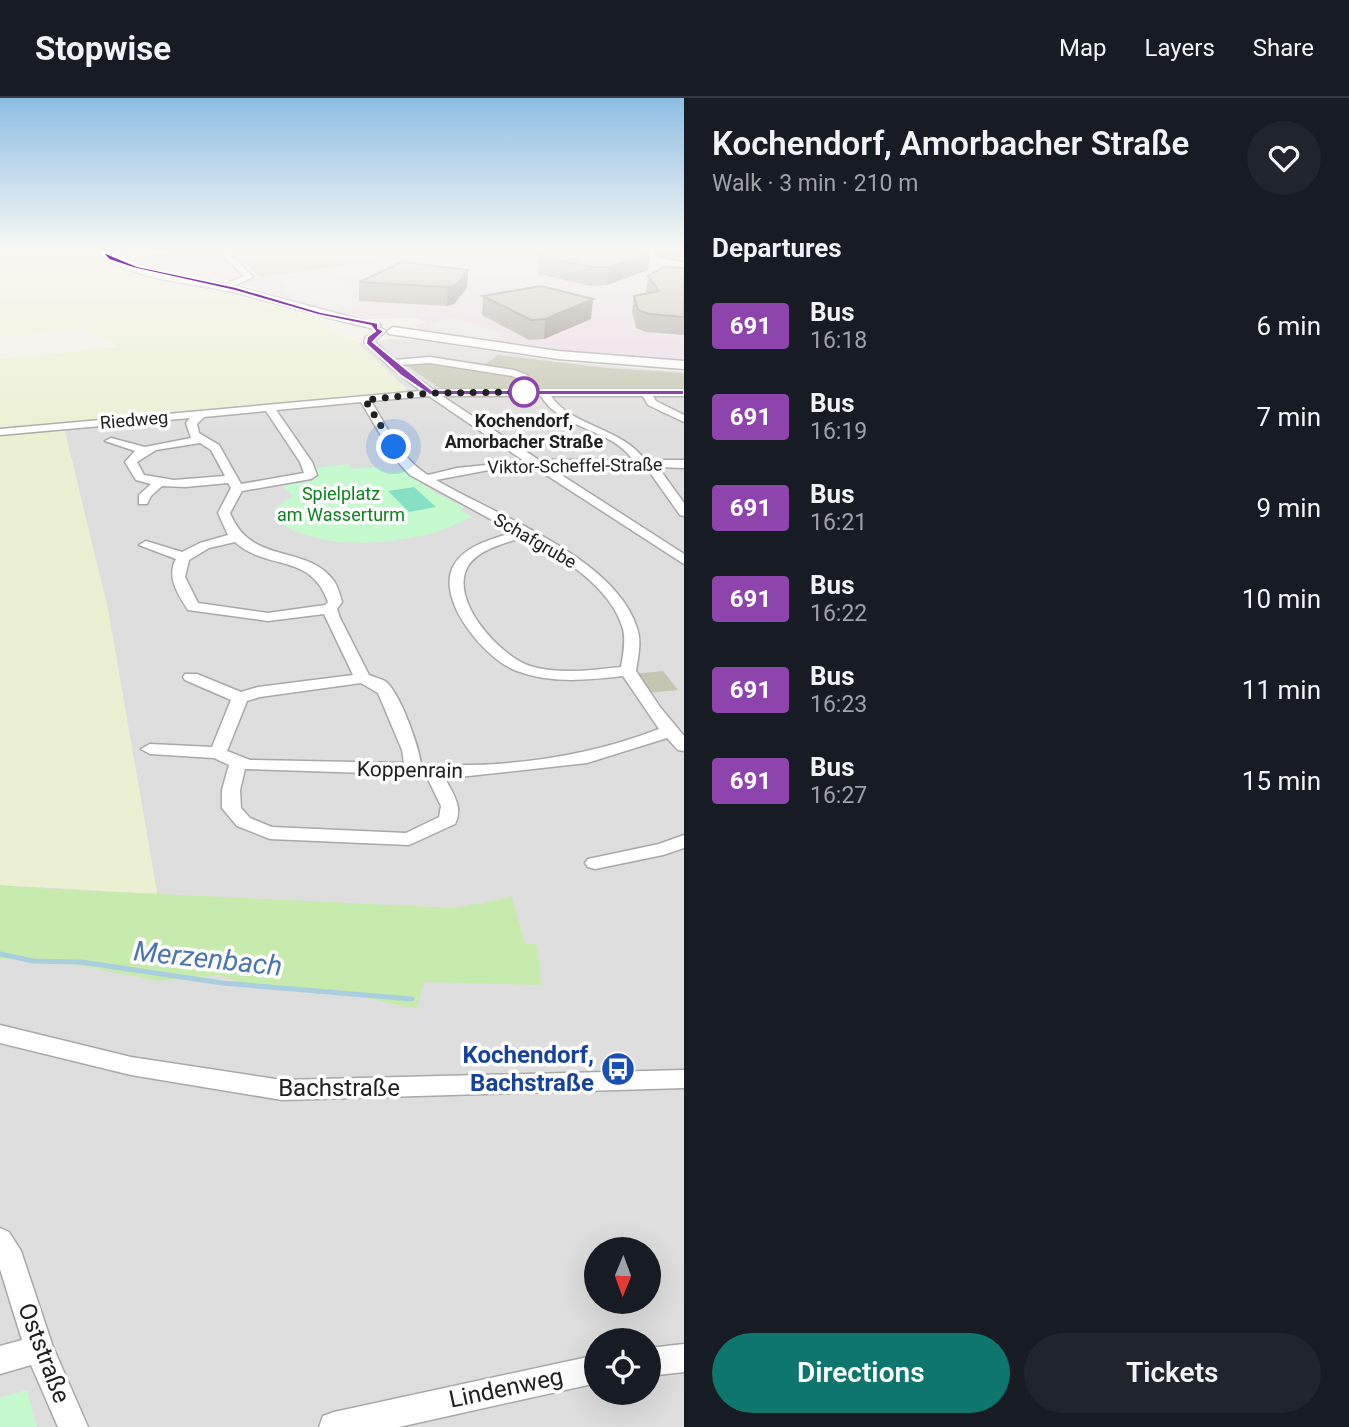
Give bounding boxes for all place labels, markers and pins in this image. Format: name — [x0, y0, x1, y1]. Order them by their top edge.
marker: Kochendorf, Amorbacher Straße — [509, 377, 539, 407]
place label: Kochendorf, Amorbacher Straße — [445, 410, 603, 452]
place label: Kochendorf, Bachstraße — [463, 1041, 594, 1097]
bus stop icon: Kochendorf, Bachstraße — [599, 1050, 637, 1088]

